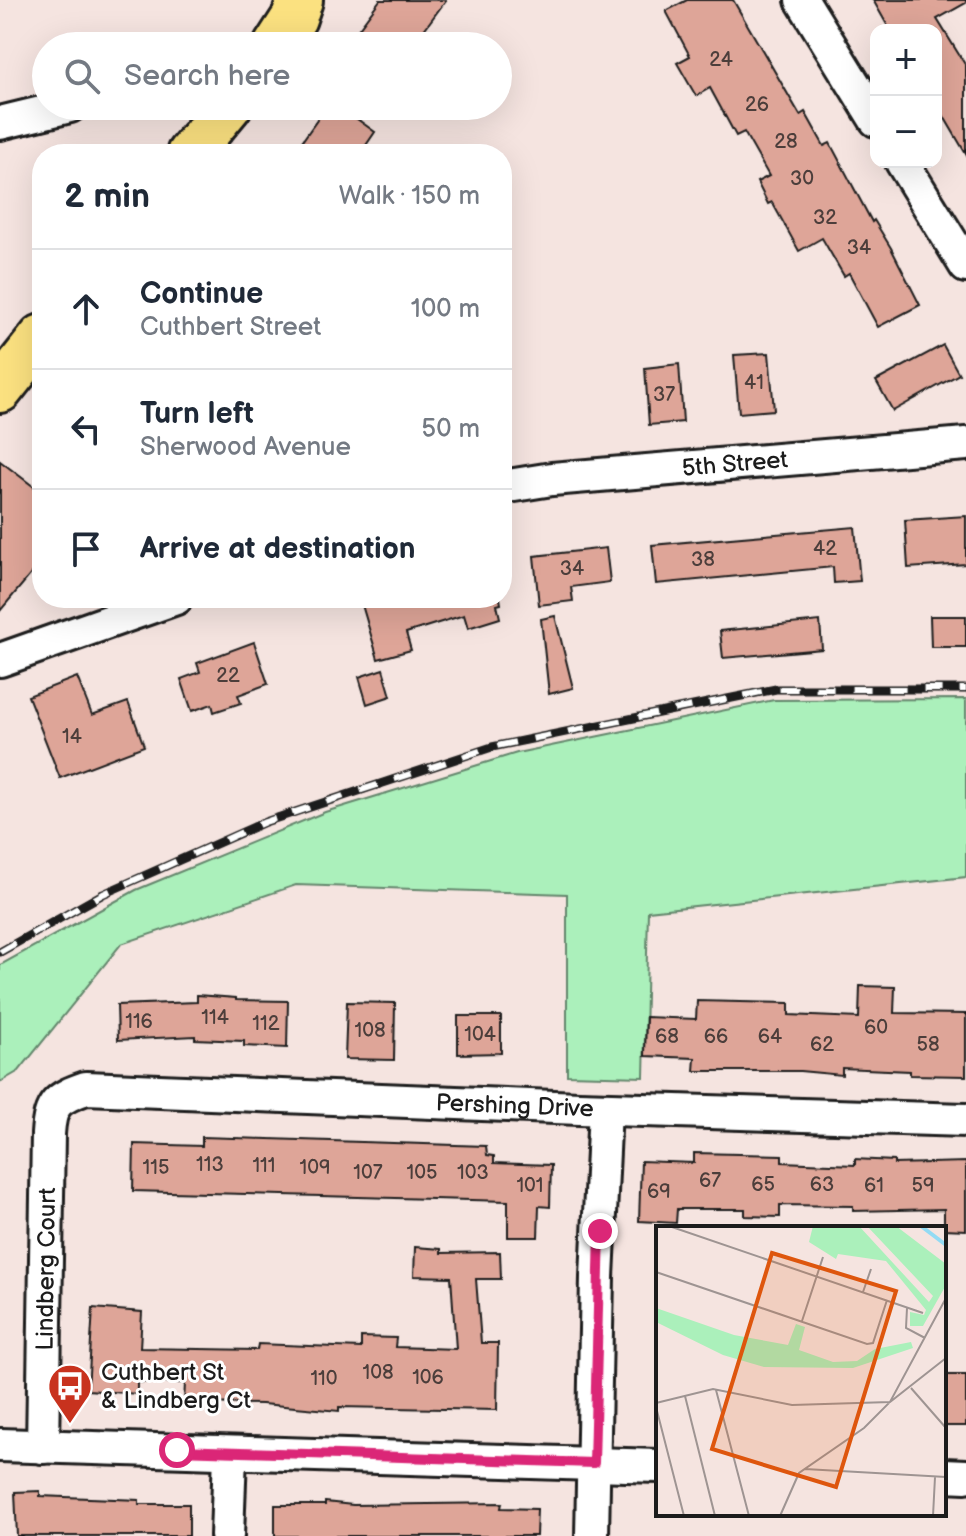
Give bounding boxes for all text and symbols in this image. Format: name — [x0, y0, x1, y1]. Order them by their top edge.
map controls — [870, 24, 942, 168]
button: + — [870, 24, 942, 96]
search box — [32, 32, 512, 120]
house number: 24 — [709, 48, 733, 72]
icon: search — [60, 54, 104, 98]
text: Search here — [124, 58, 290, 94]
house number: 26 — [745, 93, 769, 117]
button: − — [870, 96, 942, 168]
house number: 28 — [774, 130, 798, 154]
house number: 30 — [790, 167, 814, 191]
text: 2 min — [64, 176, 150, 217]
text: Walk · 150 m — [339, 181, 480, 212]
house number: 32 — [813, 206, 837, 230]
house number: 34 — [847, 236, 871, 260]
text: Continue — [140, 276, 263, 312]
icon: ahead — [64, 287, 108, 331]
text: 100 m — [411, 294, 480, 325]
text: Cuthbert Street — [140, 312, 321, 343]
house number: 41 — [744, 371, 764, 395]
house number: 37 — [653, 383, 675, 407]
text: Turn left — [140, 396, 254, 432]
icon: left — [64, 407, 108, 451]
text: 50 m — [421, 414, 480, 445]
text: Sherwood Avenue — [140, 432, 351, 463]
street label: 5th Street — [681, 445, 790, 482]
icon: arrive — [64, 527, 108, 571]
text: Arrive at destination — [140, 531, 416, 567]
house number: 42 — [813, 537, 837, 561]
house number: 38 — [691, 548, 715, 572]
house number: 34 — [560, 557, 584, 581]
house number: 22 — [216, 664, 240, 688]
house number: 14 — [62, 725, 82, 749]
house number: 114 — [201, 1006, 229, 1030]
house number: 116 — [125, 1010, 153, 1034]
house number: 112 — [252, 1012, 280, 1036]
house number: 60 — [864, 1016, 888, 1040]
house number: 108 — [354, 1019, 386, 1043]
house number: 104 — [464, 1023, 496, 1047]
house number: 68 — [655, 1025, 679, 1049]
house number: 66 — [704, 1025, 728, 1049]
house number: 64 — [758, 1025, 782, 1049]
house number: 62 — [810, 1033, 834, 1057]
house number: 58 — [916, 1033, 940, 1057]
street label: Pershing Drive — [435, 1088, 594, 1123]
house number: 113 — [196, 1153, 224, 1177]
house number: 111 — [252, 1154, 276, 1178]
house number: 115 — [143, 1156, 169, 1180]
house number: 109 — [299, 1156, 331, 1180]
house number: 107 — [353, 1161, 383, 1185]
house number: 105 — [407, 1161, 437, 1185]
house number: 103 — [457, 1161, 489, 1185]
house number: 67 — [699, 1169, 721, 1193]
house number: 65 — [751, 1173, 775, 1197]
house number: 63 — [810, 1173, 834, 1197]
house number: 101 — [516, 1174, 544, 1198]
house number: 61 — [864, 1174, 884, 1198]
house number: 59 — [911, 1174, 935, 1198]
house number: 69 — [647, 1180, 671, 1204]
street label: Lindberg Court — [30, 1187, 62, 1351]
route end — [582, 1213, 618, 1249]
inset map — [656, 1226, 946, 1516]
place label: Cuthbert St & Lindberg Ct — [101, 1358, 251, 1415]
house number: 108 — [362, 1361, 394, 1385]
bus stop icon: Cuthbert St & Lindberg Ct — [46, 1362, 94, 1425]
house number: 106 — [412, 1366, 444, 1390]
house number: 110 — [310, 1367, 338, 1391]
route start — [159, 1432, 195, 1468]

